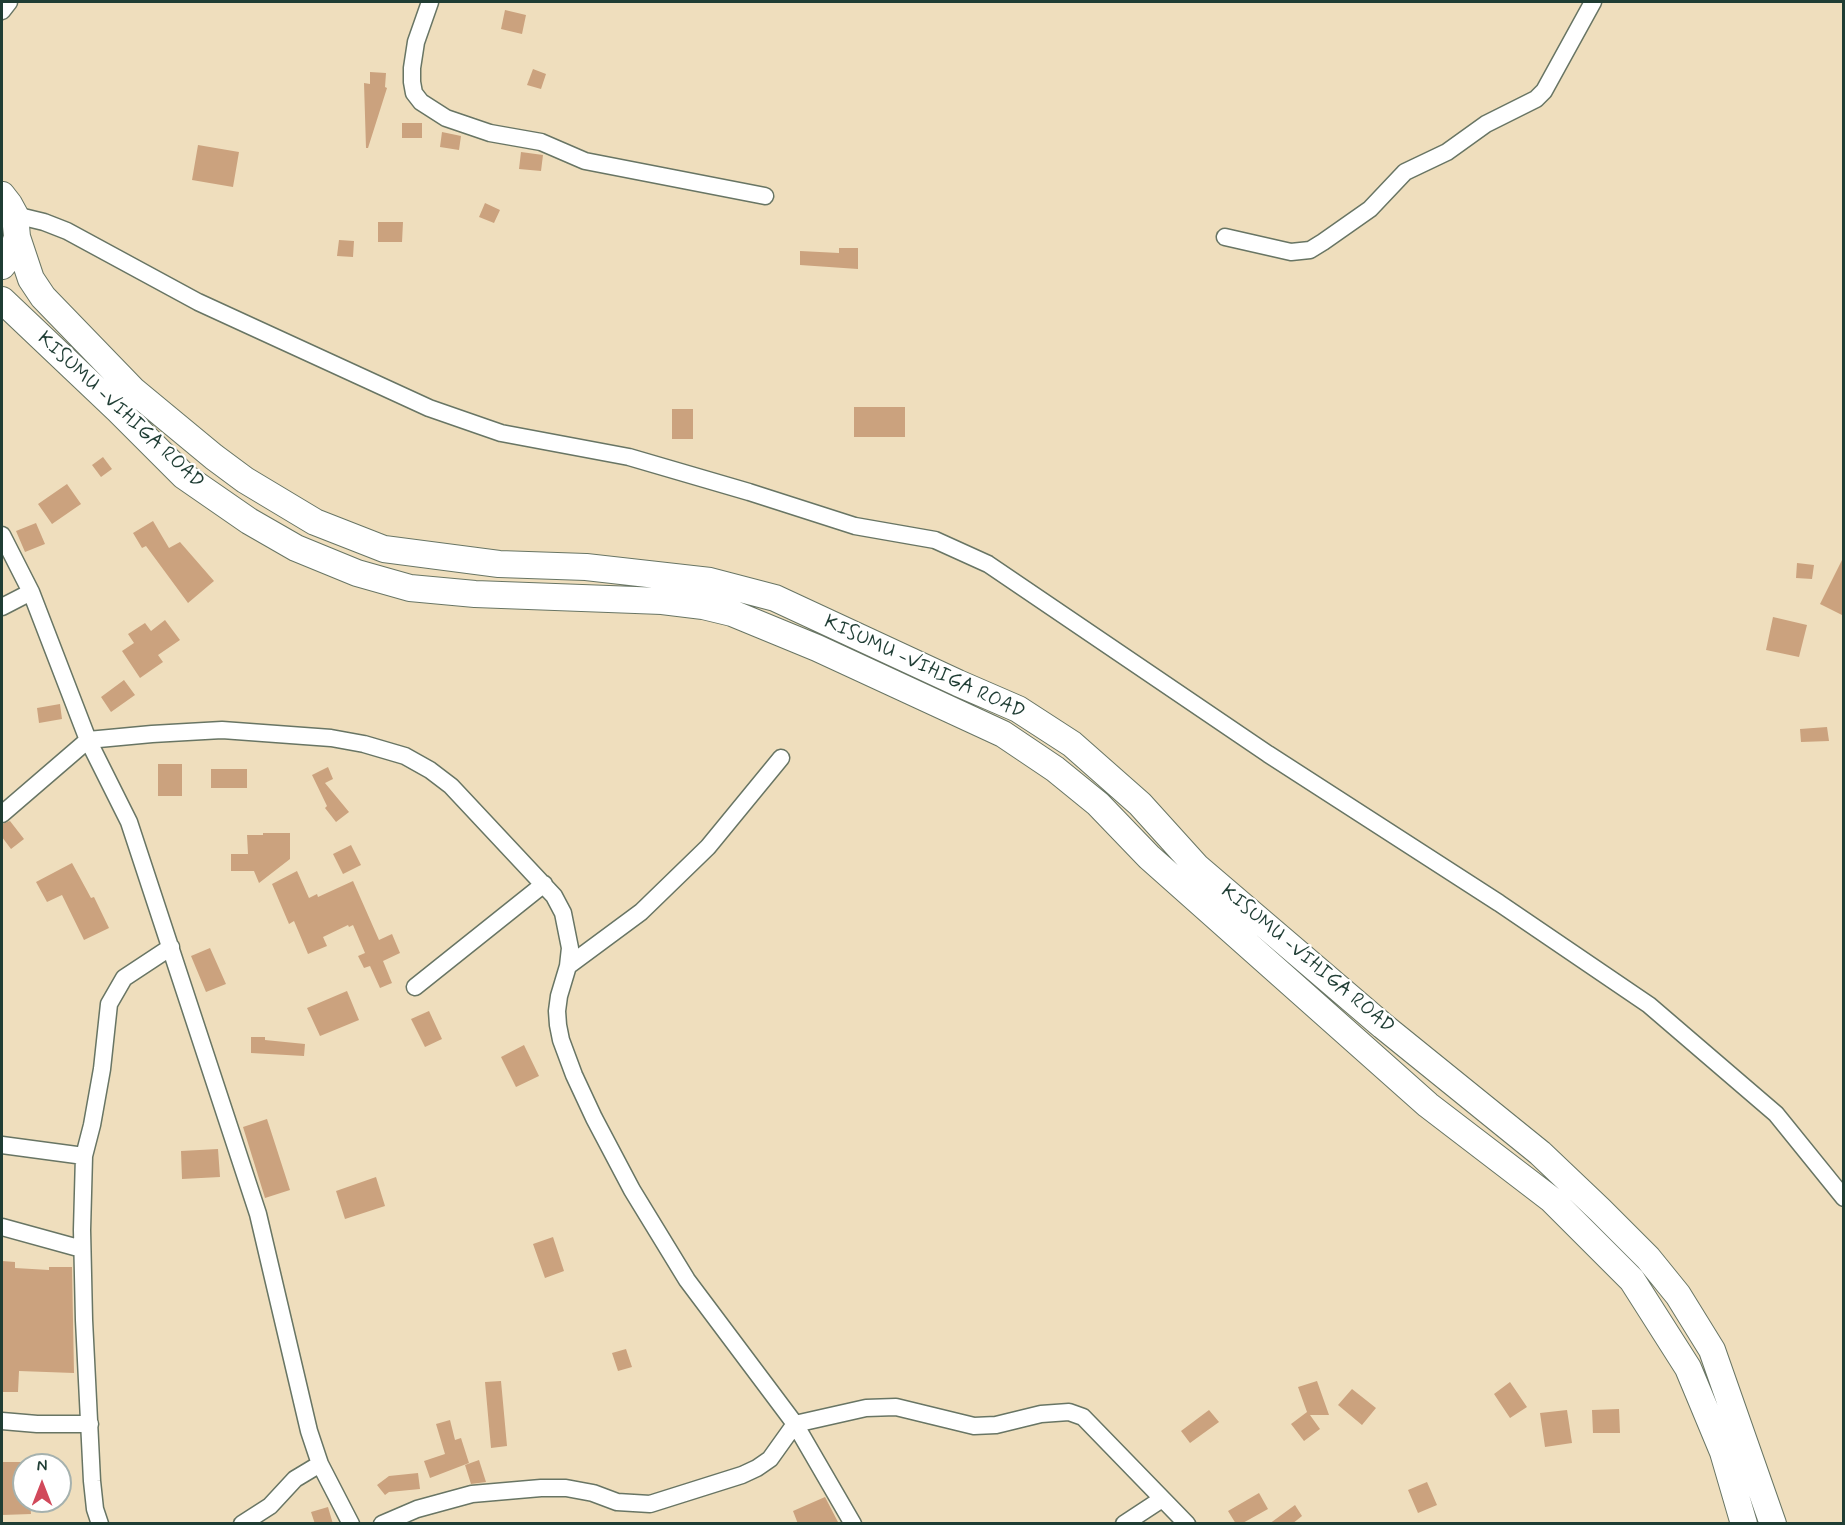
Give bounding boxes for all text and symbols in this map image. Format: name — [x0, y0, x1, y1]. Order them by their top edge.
street label: KISUMU -VIHIGA ROAD — [32, 327, 208, 495]
street label: KISUMU -VIHIGA ROAD — [820, 611, 1028, 725]
street label: KISUMU -VIHIGA ROAD — [1215, 880, 1399, 1040]
north arrow — [12, 1453, 72, 1513]
text: N — [37, 1456, 47, 1477]

